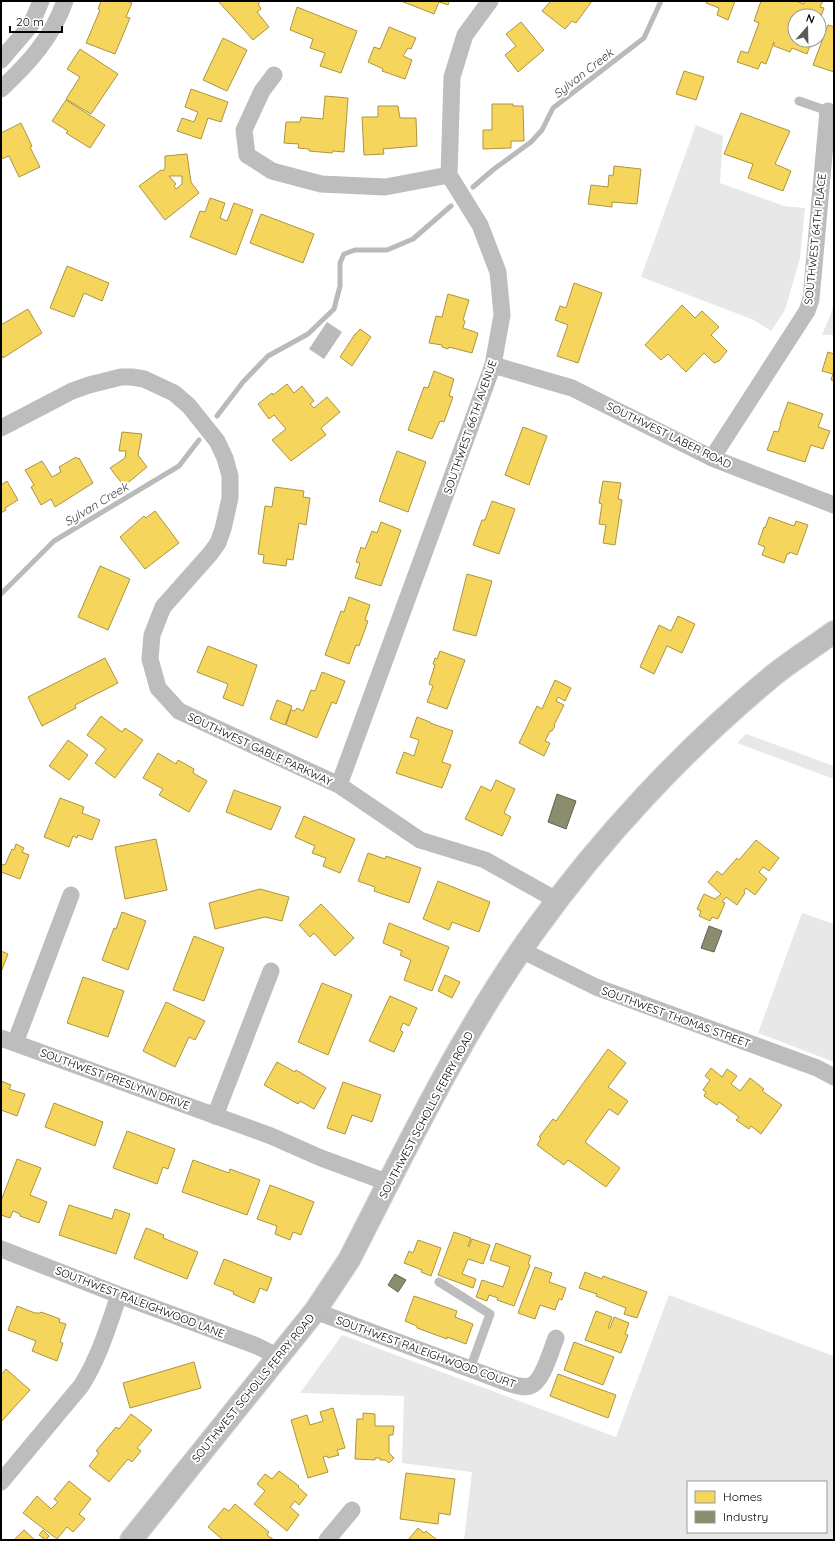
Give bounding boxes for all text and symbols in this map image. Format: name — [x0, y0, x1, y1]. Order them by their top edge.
scale bar — [10, 8, 62, 34]
north arrow — [787, 8, 827, 48]
text: N — [804, 11, 817, 27]
text: 20 m — [16, 14, 44, 29]
water label: Sylvan Creek — [550, 44, 617, 101]
street label: SOUTHWEST 64TH PLACE — [801, 173, 829, 305]
street label: SOUTHWEST 66TH AVENUE — [440, 358, 500, 496]
street label: SOUTHWEST LABER ROAD — [604, 399, 734, 471]
water label: Sylvan Creek — [61, 478, 132, 529]
street label: SOUTHWEST GABLE PARKWAY — [185, 709, 335, 789]
street label: SOUTHWEST THOMAS STREET — [600, 983, 753, 1051]
street label: SOUTHWEST SCHOLLS FERRY ROAD — [376, 1029, 476, 1201]
street label: SOUTHWEST PRESLYNN DRIVE — [38, 1045, 192, 1113]
street label: SOUTHWEST RALEIGHWOOD LANE — [53, 1263, 227, 1341]
street label: SOUTHWEST SCHOLLS FERRY ROAD — [189, 1311, 317, 1465]
street label: SOUTHWEST RALEIGHWOOD COURT — [334, 1313, 518, 1391]
legend — [687, 1481, 827, 1533]
text: Homes — [723, 1489, 763, 1504]
text: Industry — [723, 1509, 768, 1524]

